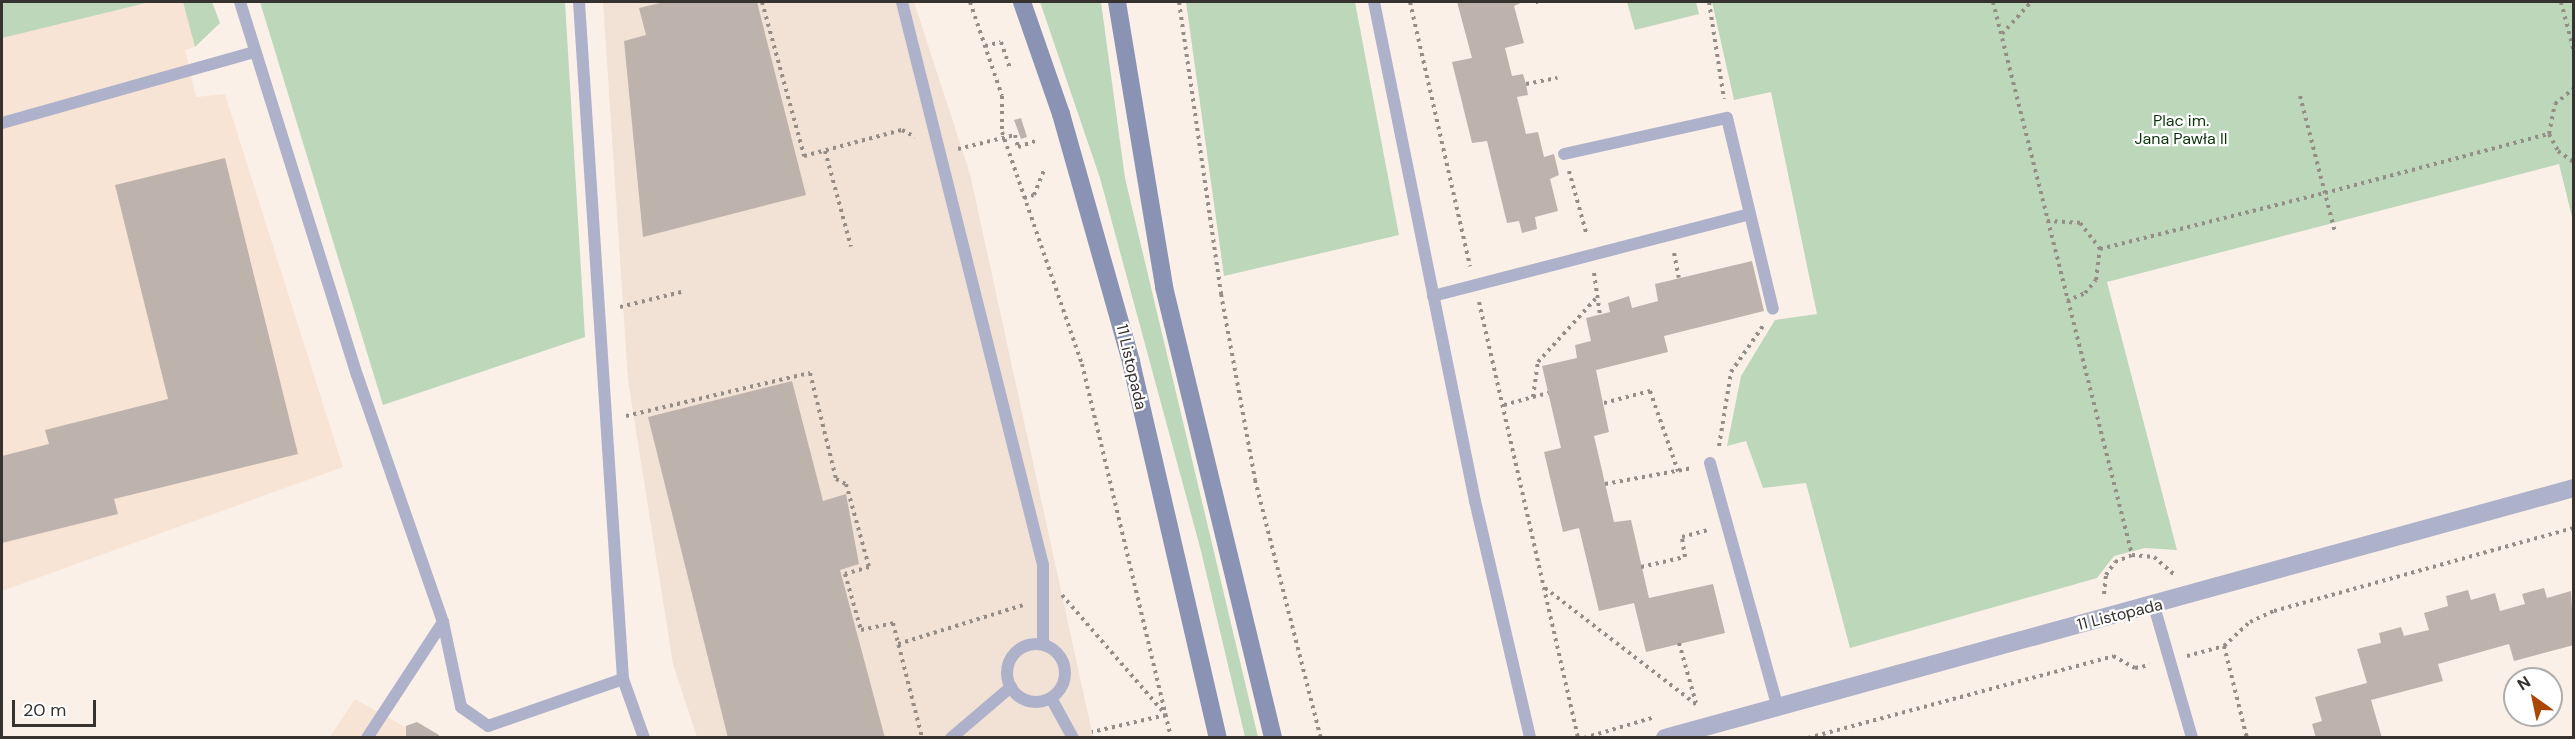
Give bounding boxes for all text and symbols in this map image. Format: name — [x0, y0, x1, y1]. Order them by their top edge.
park label: Plac im. Jana Pawła II — [2135, 111, 2227, 149]
street label: 11 Listopada — [1112, 322, 1150, 412]
street label: 11 Listopada — [2075, 595, 2165, 635]
north arrow — [2503, 667, 2563, 727]
text: N — [2513, 671, 2535, 695]
scale bar — [15, 688, 99, 726]
text: 20 m — [23, 698, 66, 722]

